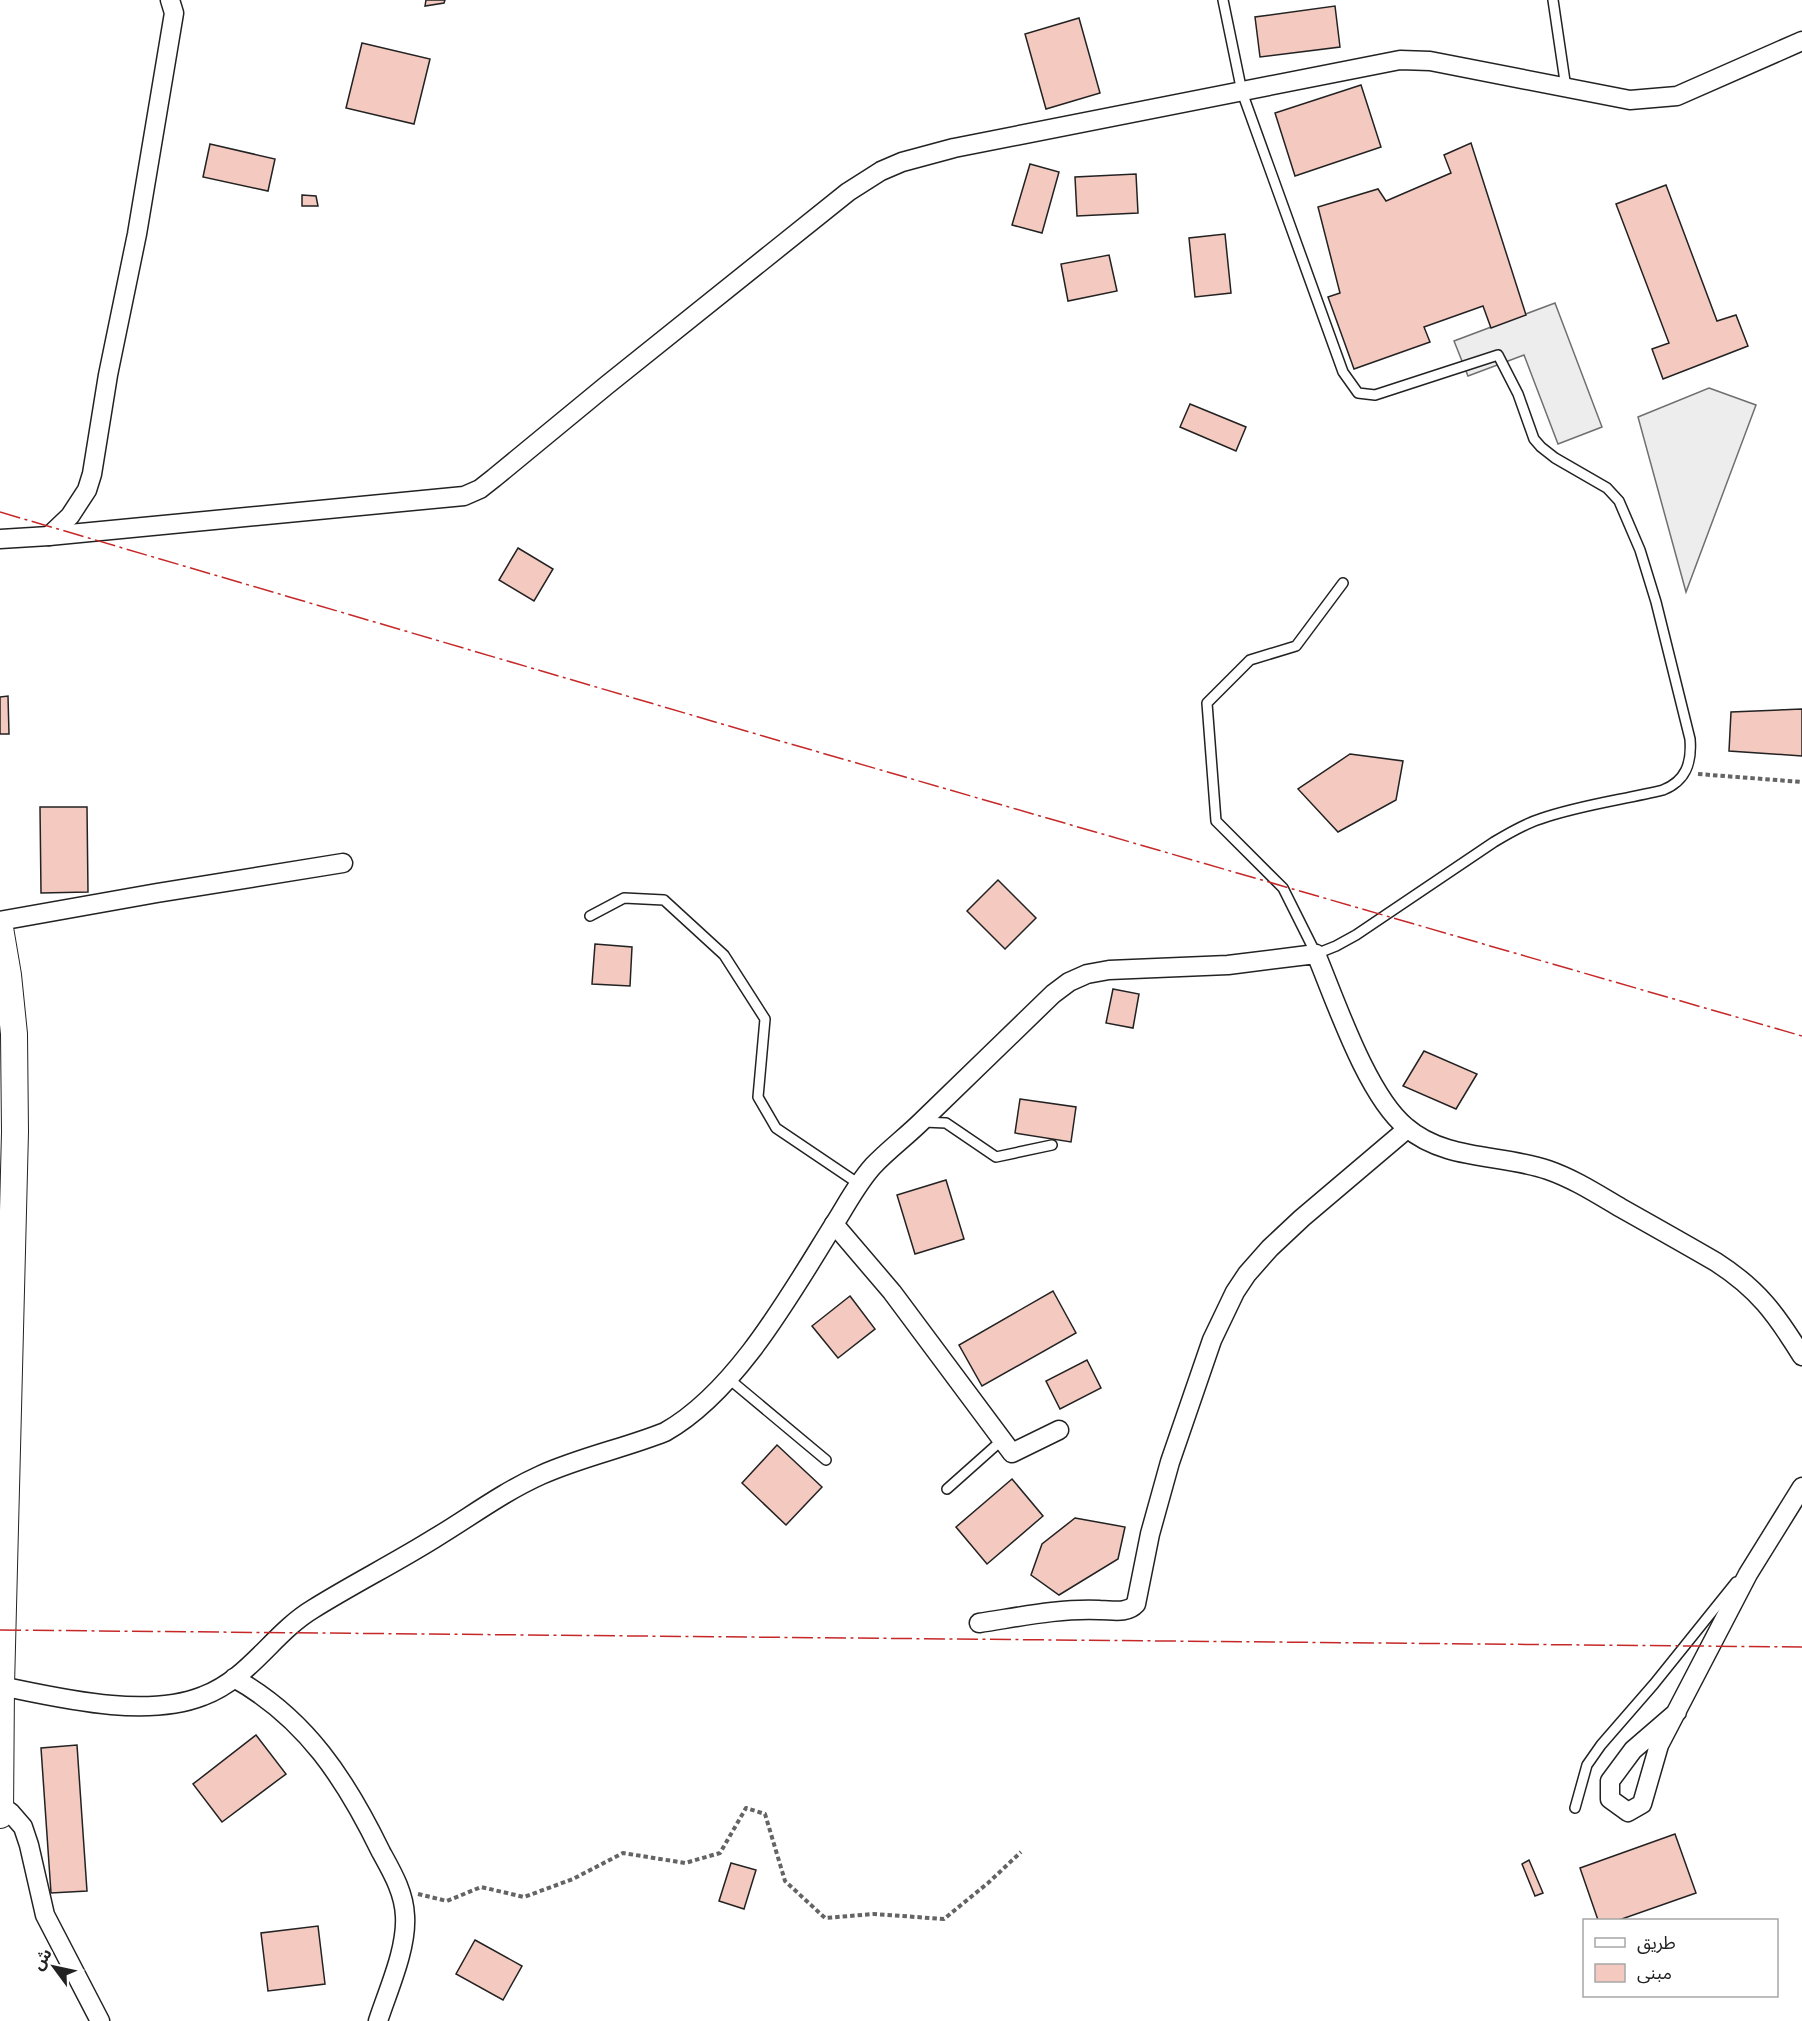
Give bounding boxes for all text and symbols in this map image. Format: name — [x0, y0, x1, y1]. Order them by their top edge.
legend — [1583, 1919, 1778, 1997]
text: طريق — [1637, 1932, 1676, 1954]
north arrow — [24, 1937, 84, 1997]
text: ش — [28, 1945, 56, 1973]
text: مبنى — [1637, 1962, 1672, 1984]

